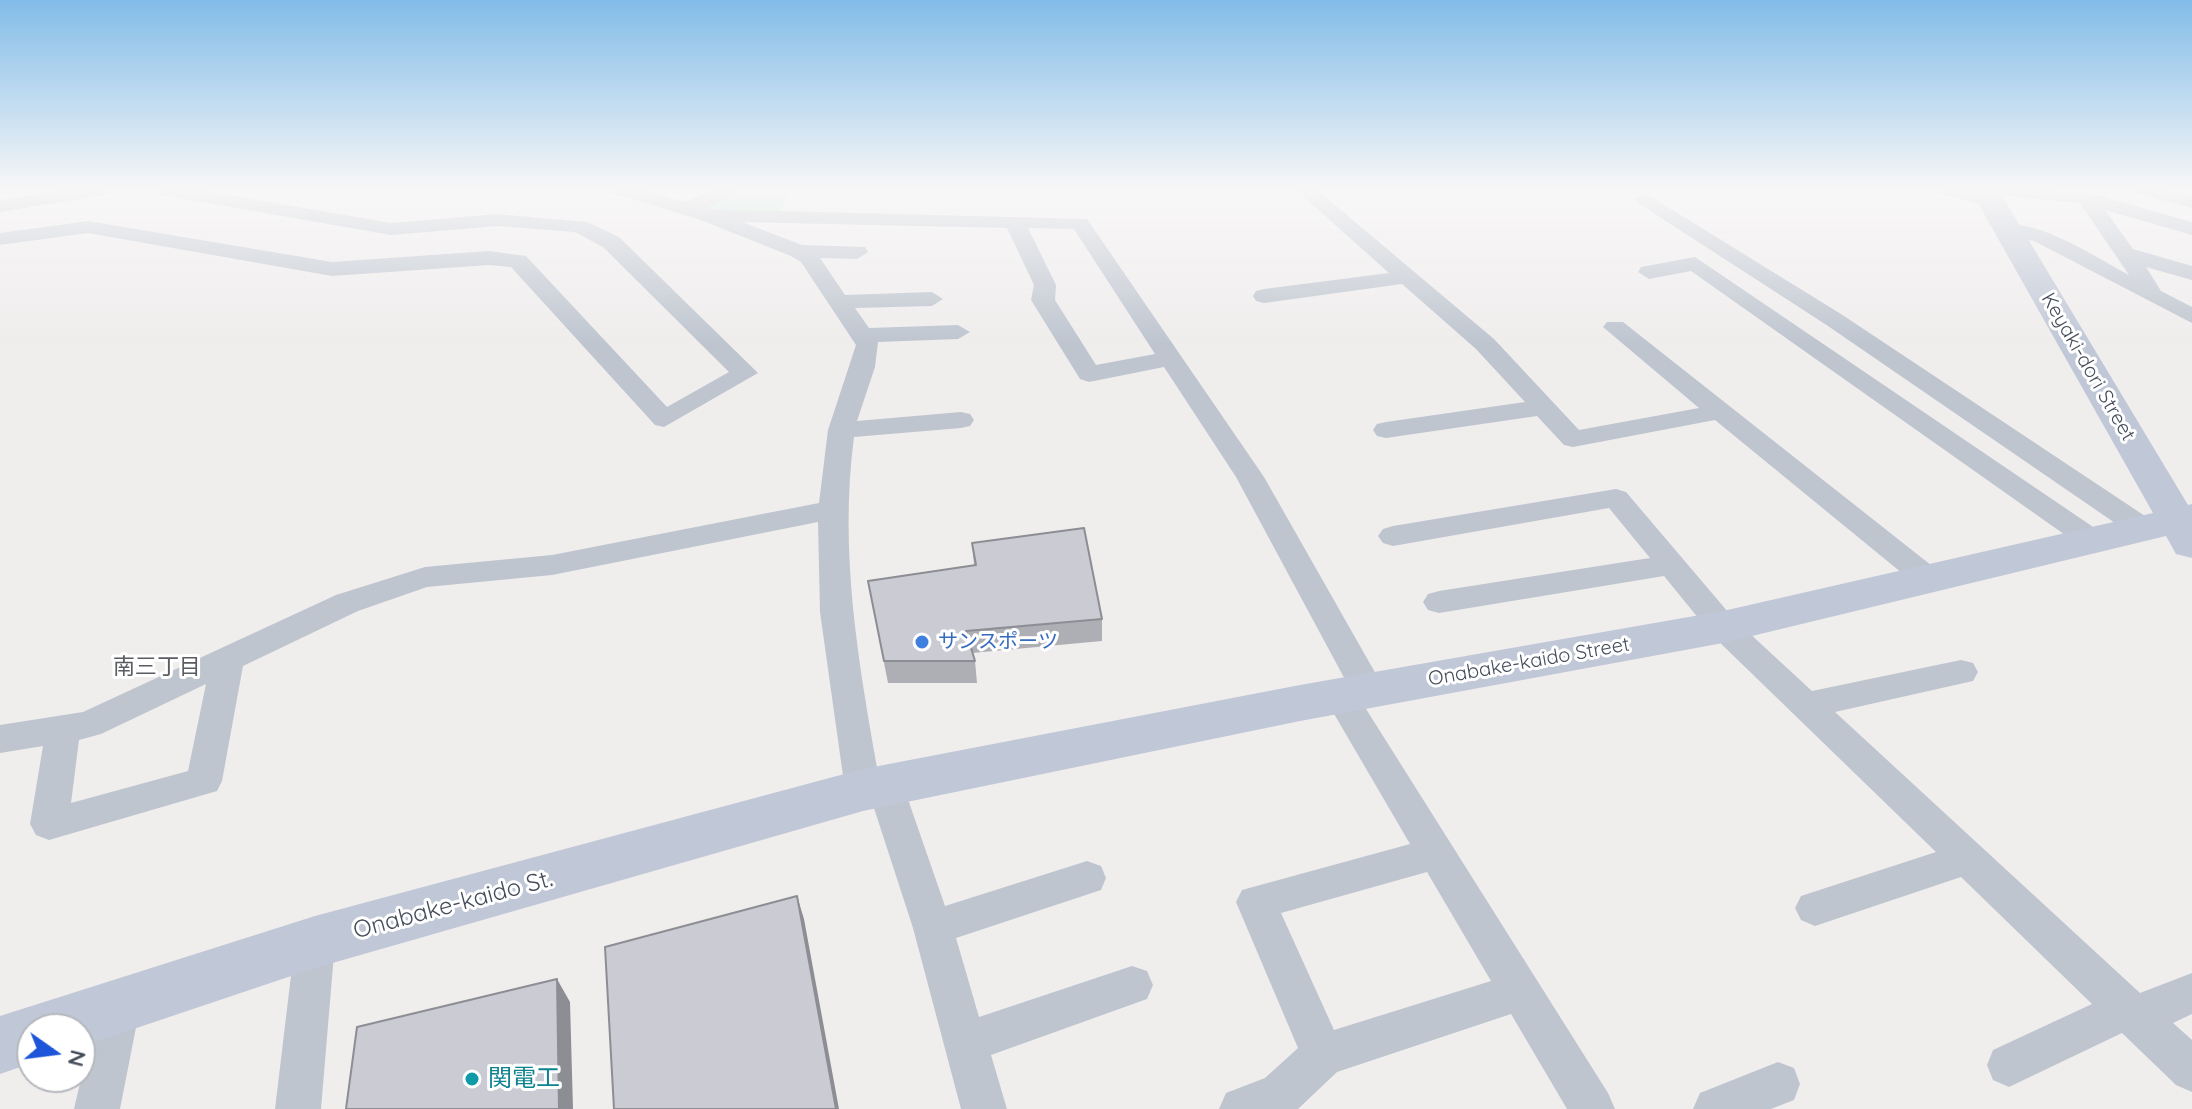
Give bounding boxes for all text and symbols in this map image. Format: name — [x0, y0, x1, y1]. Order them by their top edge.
street label: Keyaki-dori Street — [2036, 289, 2140, 445]
place label: サンスポーツ — [938, 630, 1058, 654]
street label: Onabake-kaido Street — [1426, 632, 1632, 692]
marker: サンスポーツ — [913, 633, 931, 651]
district label: 南三丁目 — [113, 654, 201, 680]
street label: Onabake-kaido St. — [350, 865, 556, 945]
north arrow — [16, 1013, 96, 1093]
text: N — [62, 1047, 93, 1070]
place label: 関電工 — [488, 1065, 560, 1093]
marker: 関電工 — [463, 1070, 481, 1088]

